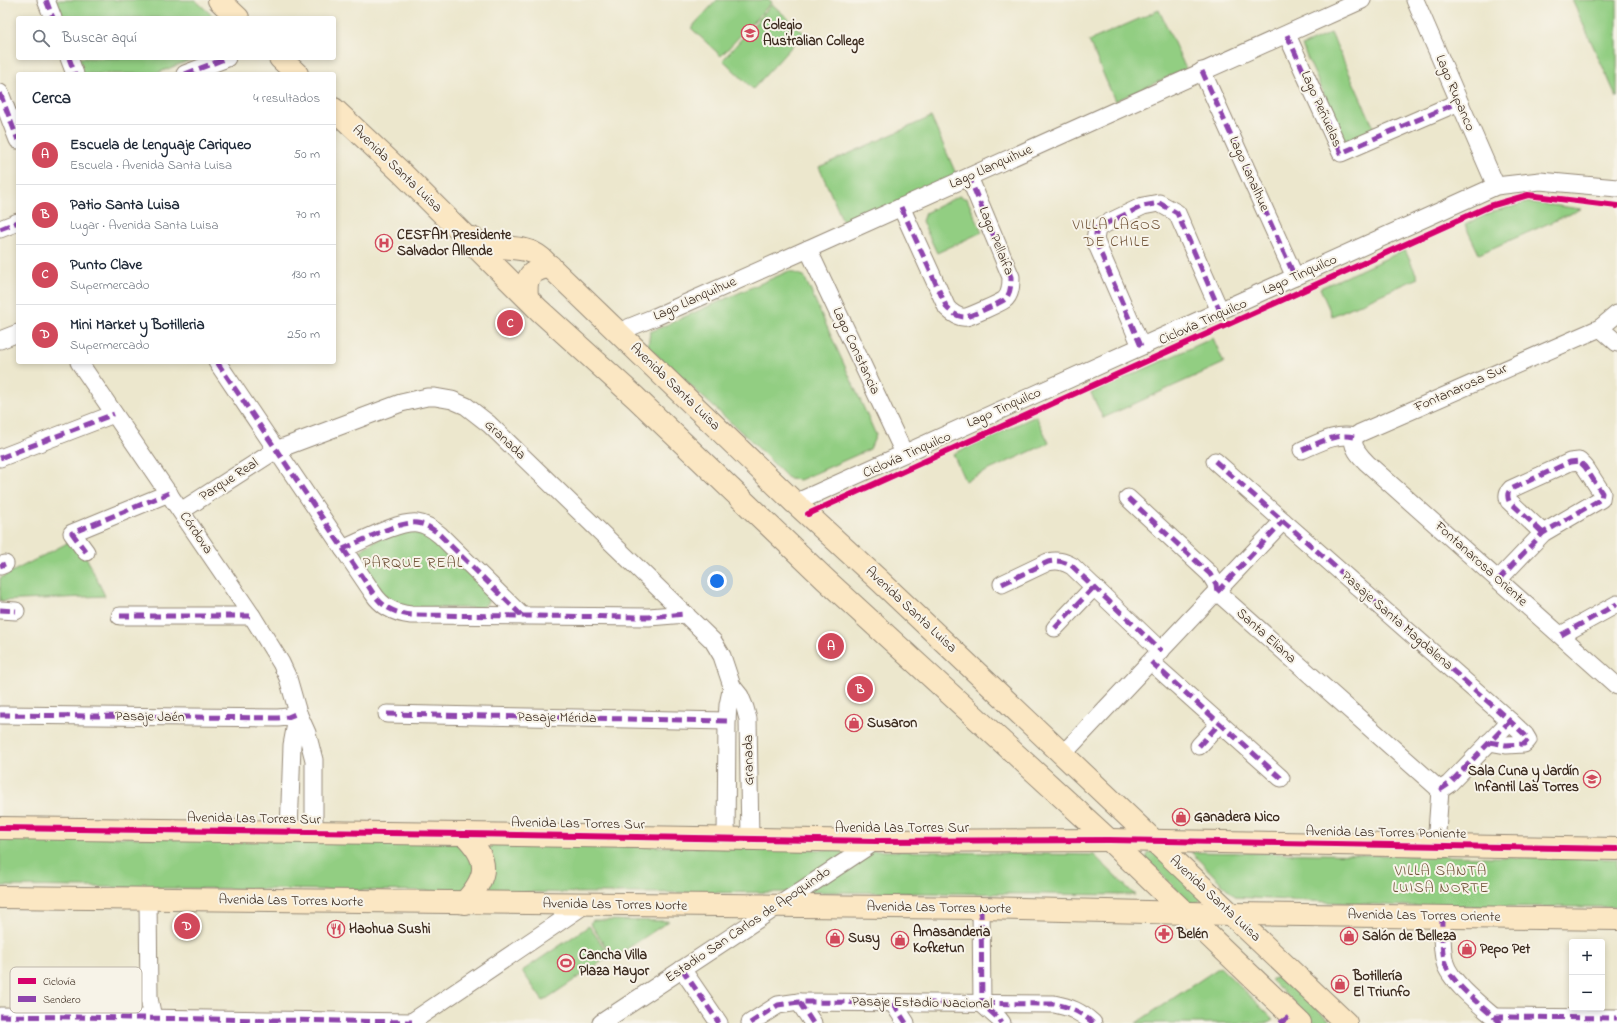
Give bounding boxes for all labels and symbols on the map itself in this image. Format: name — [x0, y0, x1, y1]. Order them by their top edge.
place label: Colegio Australian College — [763, 15, 865, 54]
school or university icon: Colegio Australian College — [740, 23, 760, 43]
street label: Lago Rupanco — [1429, 52, 1481, 135]
street label: Lago Peñuelas — [1294, 67, 1347, 151]
street label: Avenida Santa Luisa — [347, 120, 447, 218]
street label: Lago Lanalhue — [1222, 133, 1275, 216]
street label: Lago Llanquihue — [946, 139, 1037, 196]
street label: Lago Pellaifa — [972, 204, 1019, 279]
district label: VILLA LAGOS DE CHILE — [1072, 214, 1161, 253]
place label: CESFAM Presidente Salvador Allende — [397, 225, 512, 262]
hospital icon: CESFAM Presidente Salvador Allende — [374, 233, 394, 253]
street label: Lago Tinquilco — [1259, 249, 1341, 302]
street label: Lago Llanquihue — [650, 271, 741, 328]
street label: Ciclovía Tinquilco — [1156, 293, 1250, 351]
street label: Lago Constancia — [826, 304, 885, 399]
pin: C — [497, 308, 523, 338]
street label: Avenida Santa Luisa — [625, 338, 725, 436]
street label: Fontanarosa Sur — [1410, 358, 1511, 418]
street label: Lago Tinquilco — [963, 382, 1045, 435]
street label: Granada — [479, 415, 531, 465]
street label: Ciclovía Tinquilco — [860, 426, 954, 484]
street label: Parque Real — [195, 453, 263, 507]
street label: Córdova — [174, 507, 218, 559]
street label: Fontanarosa Oriente — [1429, 516, 1533, 612]
district label: PARQUE REAL — [363, 552, 463, 574]
street label: Avenida Santa Luisa — [860, 562, 962, 658]
street label: Pasaje Santa Magdalena — [1336, 566, 1458, 676]
your location — [707, 571, 727, 591]
street label: Santa Eliana — [1231, 603, 1301, 669]
pin: A — [818, 631, 844, 661]
pin: B — [847, 674, 873, 704]
street label: Pasaje Jaén — [115, 706, 185, 728]
street label: Pasaje Mérida — [517, 707, 597, 729]
shop icon: Susaron — [844, 713, 864, 733]
place label: Susaron — [867, 713, 917, 734]
street label: Granada — [738, 735, 760, 785]
place label: Sala Cuna y Jardín Infantil Las Torres — [1468, 761, 1579, 798]
school or university icon: Sala Cuna y Jardín Infantil Las Torres — [1582, 769, 1602, 789]
street label: Avenida Las Torres Sur — [187, 807, 322, 831]
shop icon: Ganadera Nico — [1171, 807, 1191, 827]
place label: Ganadera Nico — [1194, 807, 1280, 828]
street label: Avenida Las Torres Sur — [511, 812, 646, 836]
street label: Avenida Las Torres Sur — [835, 818, 970, 839]
street label: Avenida Las Torres Poniente — [1305, 821, 1467, 845]
street label: Avenida Santa Luisa — [1164, 851, 1266, 947]
district label: VILLA SANTA LUISA NORTE — [1392, 860, 1490, 899]
street label: Estadio San Carlos de Apoquindo — [661, 862, 835, 988]
street label: Avenida Las Torres Norte — [218, 889, 364, 913]
street label: Avenida Las Torres Norte — [542, 893, 688, 917]
street label: Avenida Las Torres Norte — [866, 896, 1012, 920]
street label: Avenida Las Torres Oriente — [1347, 904, 1501, 928]
pin: D — [174, 911, 200, 941]
restaurant icon: Haohua Sushi — [326, 919, 346, 939]
place label: Haohua Sushi — [349, 919, 431, 940]
place label: Amasanderia Kofketun — [913, 922, 991, 959]
pharmacy icon: Belén — [1154, 924, 1174, 944]
place label: Belén — [1176, 924, 1208, 945]
shop icon: Salón de Belleza — [1339, 926, 1359, 946]
place label: Salón de Belleza — [1362, 926, 1457, 947]
shop icon: Susy — [825, 928, 845, 948]
place label: Susy — [848, 928, 880, 951]
shop icon: Amasanderia Kofketun — [890, 930, 910, 950]
shop icon: Pepo Pet — [1457, 939, 1477, 959]
place label: Pepo Pet — [1480, 939, 1530, 960]
place label: Cancha Villa Plaza Mayor — [579, 945, 650, 984]
sports icon: Cancha Villa Plaza Mayor — [556, 953, 576, 973]
place label: Botillería El Triunfo — [1352, 966, 1410, 1003]
legend — [10, 967, 142, 1013]
text: Ciclovía — [43, 974, 76, 990]
shop icon: Botillería El Triunfo — [1330, 974, 1350, 994]
street label: Pasaje Estadio Nacional — [851, 991, 993, 1015]
text: Sendero — [43, 992, 81, 1008]

